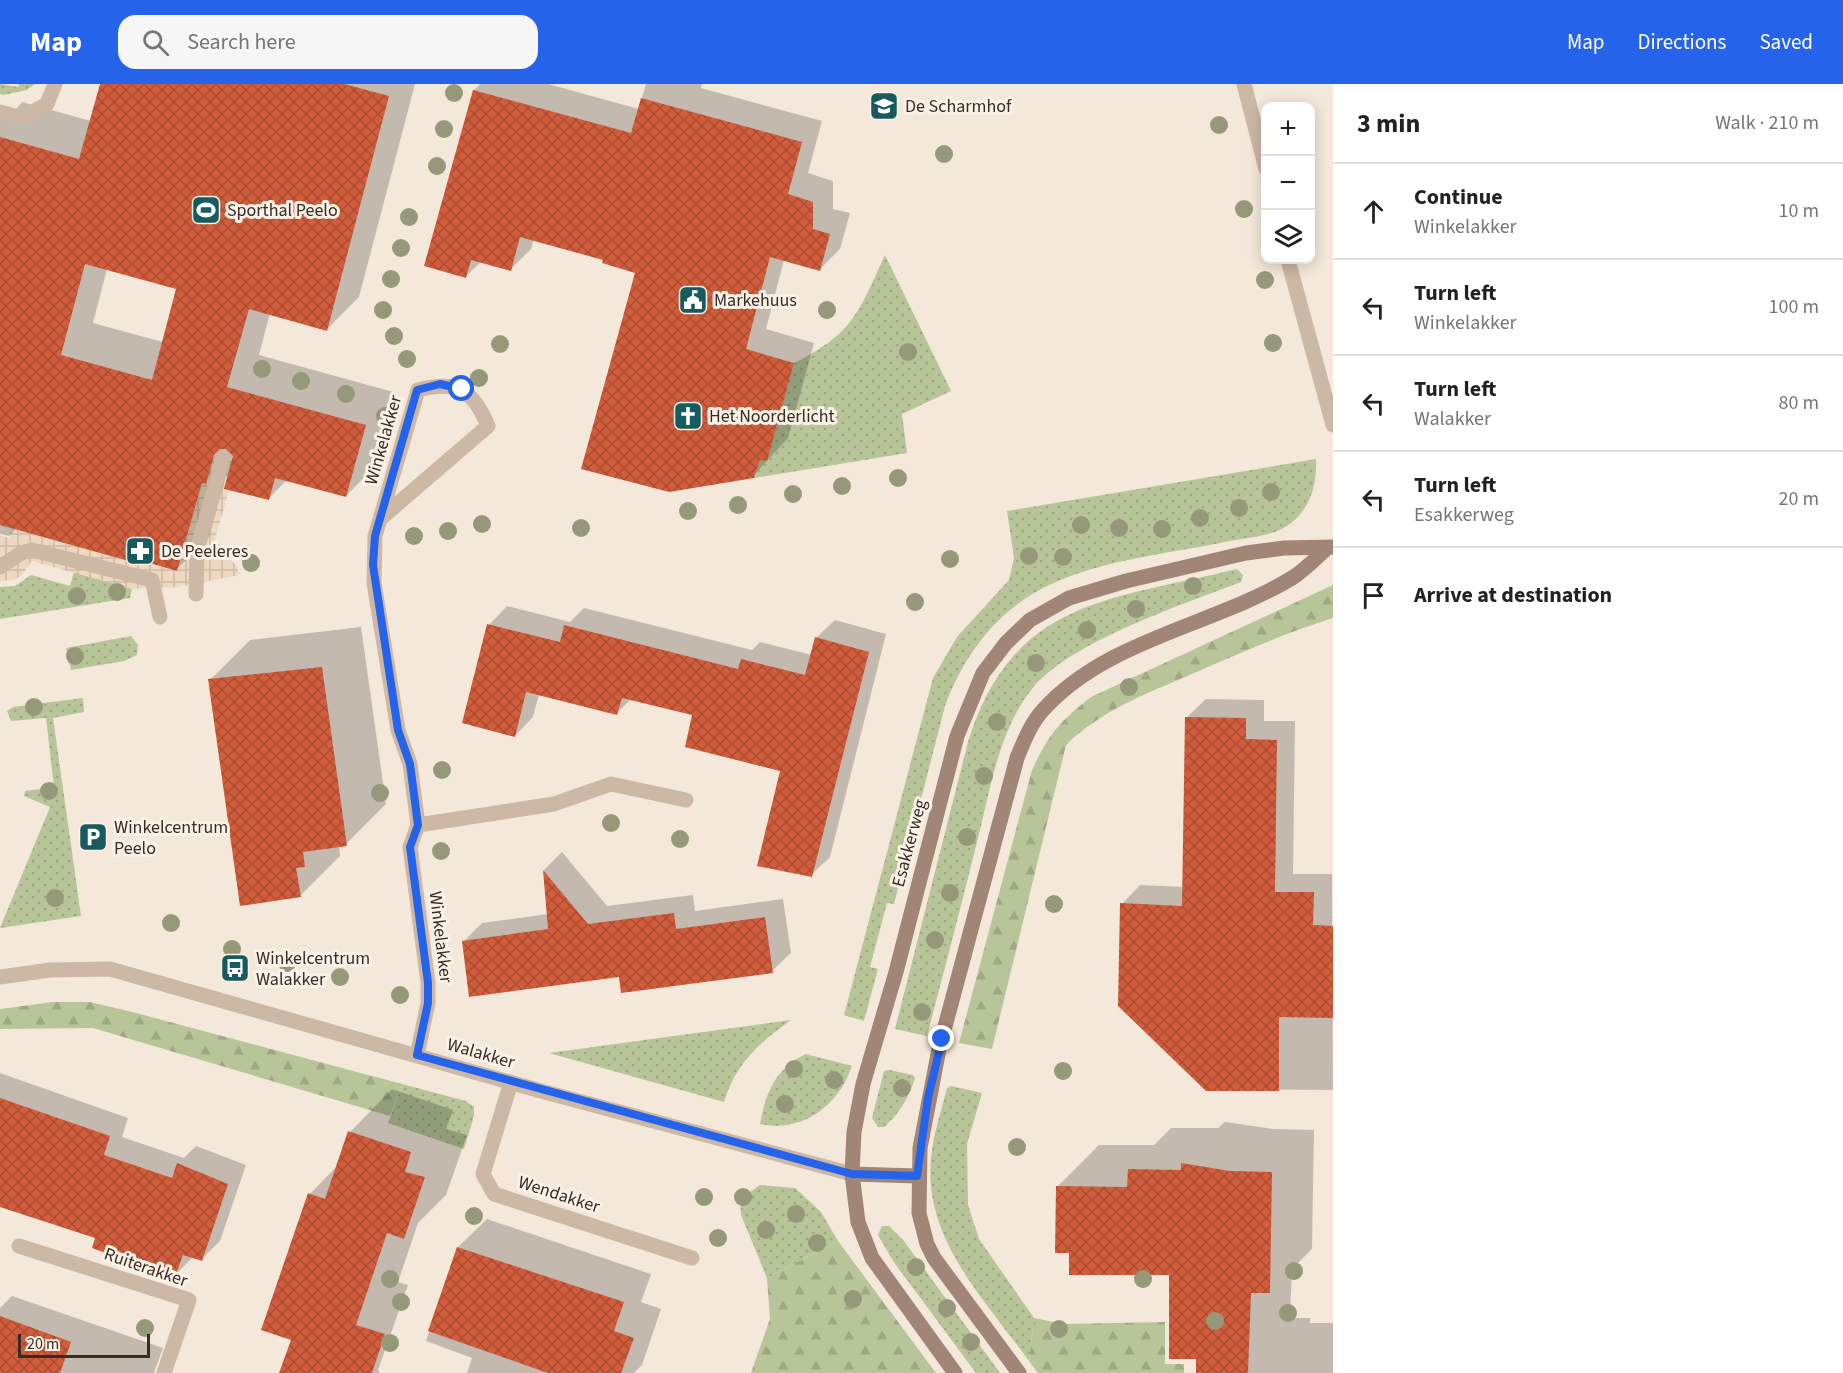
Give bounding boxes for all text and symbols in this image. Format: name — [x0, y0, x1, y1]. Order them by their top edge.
search box — [118, 15, 538, 69]
text: Map — [30, 22, 82, 62]
icon: search — [139, 26, 172, 59]
text: Search here — [187, 26, 296, 58]
text: Map — [1567, 27, 1605, 57]
text: Directions — [1638, 27, 1726, 57]
text: Saved — [1759, 27, 1813, 57]
school or university icon: De Scharmhof — [868, 90, 900, 122]
place label: De Scharmhof — [905, 94, 1012, 119]
map controls — [1261, 102, 1315, 264]
button: + — [1261, 102, 1315, 156]
text: 3 min — [1357, 105, 1420, 142]
text: Walk · 210 m — [1715, 109, 1819, 137]
button: − — [1261, 156, 1315, 210]
text: Continue — [1414, 181, 1503, 213]
sports icon: Sporthal Peelo — [190, 194, 222, 226]
icon: ahead — [1357, 195, 1390, 228]
text: 10 m — [1779, 197, 1819, 225]
place label: Sporthal Peelo — [227, 198, 338, 223]
button: layers — [1261, 210, 1315, 264]
text: Winkelakker — [1414, 213, 1517, 241]
text: Turn left — [1414, 277, 1496, 309]
public building icon: Markehuus — [677, 284, 709, 316]
place label: Markehuus — [714, 288, 797, 313]
icon: left — [1357, 291, 1390, 324]
text: 100 m — [1769, 293, 1819, 321]
text: Winkelakker — [1414, 309, 1517, 337]
text: Turn left — [1414, 373, 1496, 405]
route start — [448, 375, 474, 401]
icon: left — [1357, 387, 1390, 420]
text: 80 m — [1779, 389, 1819, 417]
street label: Winkelakker — [359, 392, 408, 488]
church icon: Het Noorderlicht — [672, 400, 704, 432]
place label: Het Noorderlicht — [709, 404, 835, 429]
text: Walakker — [1414, 405, 1491, 433]
text: Turn left — [1414, 469, 1496, 501]
icon: left — [1357, 483, 1390, 516]
text: 20 m — [1779, 485, 1819, 513]
text: Esakkerweg — [1414, 501, 1514, 529]
pharmacy icon: De Peeleres — [124, 535, 156, 567]
place label: De Peeleres — [161, 539, 248, 564]
icon: arrive — [1357, 579, 1390, 612]
text: Arrive at destination — [1414, 579, 1612, 611]
street label: Esakkerweg — [886, 797, 933, 890]
place label: Winkelcentrum Peelo — [114, 815, 228, 861]
parking icon: Winkelcentrum Peelo — [77, 821, 109, 853]
street label: Winkelakker — [422, 890, 459, 985]
place label: Winkelcentrum Walakker — [256, 946, 370, 992]
bus stop icon: Winkelcentrum Walakker — [219, 952, 251, 984]
route end — [928, 1025, 954, 1051]
street label: Walakker — [444, 1032, 518, 1075]
street label: Wendakker — [515, 1170, 604, 1220]
street label: Ruiterakker — [101, 1242, 192, 1294]
scale bar — [18, 1331, 150, 1358]
text: 20 m — [27, 1333, 59, 1355]

